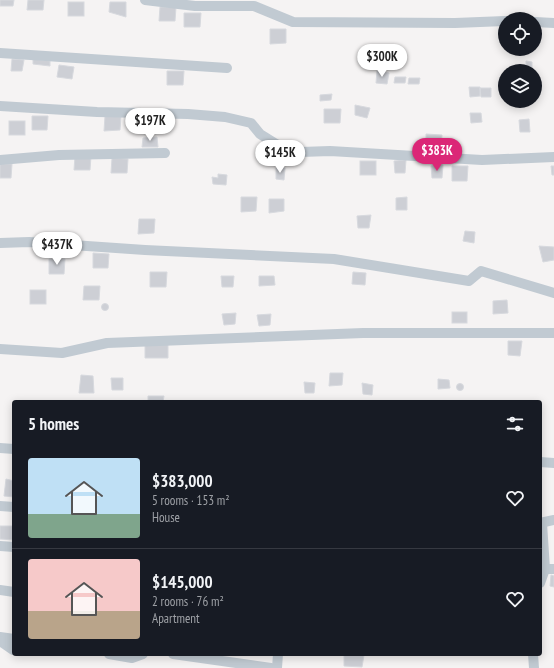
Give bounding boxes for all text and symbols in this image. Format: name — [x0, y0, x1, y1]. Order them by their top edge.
map controls — [498, 12, 542, 108]
button: locate — [498, 12, 542, 56]
pin: $300K — [354, 44, 410, 78]
text: $300K — [366, 48, 398, 65]
button: layers — [498, 64, 542, 108]
pin: $197K — [122, 108, 178, 142]
text: $197K — [134, 112, 166, 129]
pin: $383K — [409, 138, 465, 172]
pin: $145K — [252, 140, 308, 174]
text: $383K — [421, 142, 453, 159]
text: $145K — [264, 144, 296, 161]
pin: $437K — [29, 232, 85, 266]
text: $437K — [41, 236, 73, 253]
text: 5 homes — [28, 413, 79, 435]
icon: filters — [504, 413, 526, 435]
text: $383,000 — [152, 470, 213, 492]
icon: home — [60, 474, 108, 522]
icon: heart — [504, 487, 526, 509]
text: 5 rooms · 153 m² — [152, 492, 230, 509]
text: House — [152, 509, 180, 526]
text: $145,000 — [152, 571, 213, 593]
icon: home — [60, 575, 108, 623]
icon: heart — [504, 588, 526, 610]
text: 2 rooms · 76 m² — [152, 593, 224, 610]
text: Apartment — [152, 610, 200, 627]

